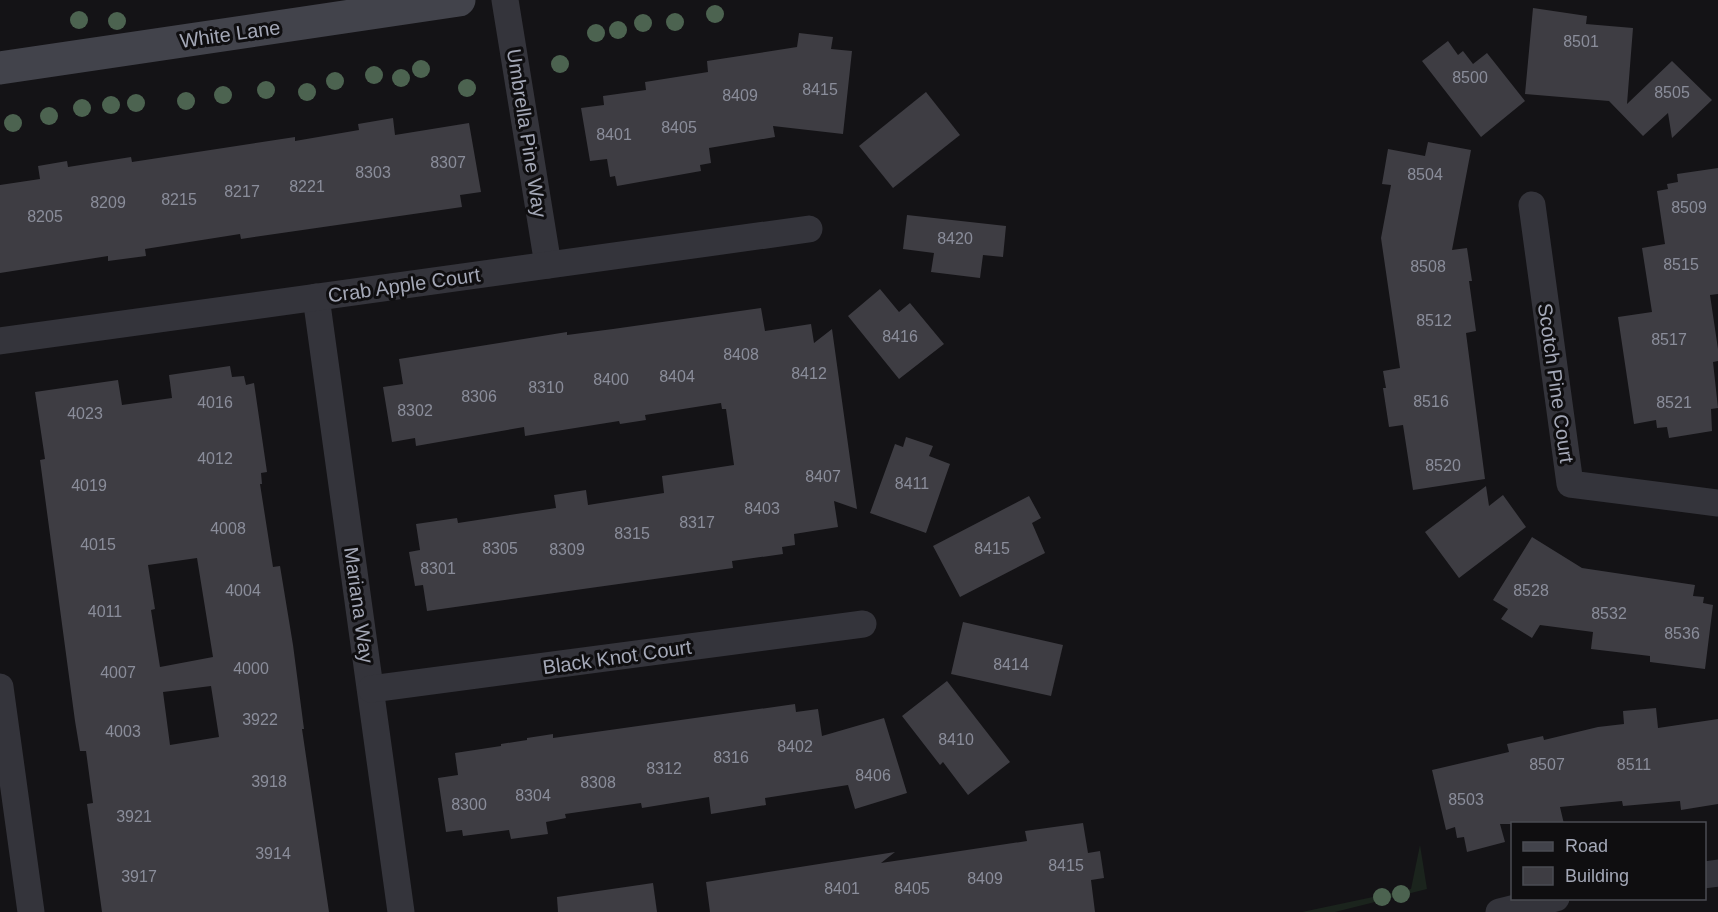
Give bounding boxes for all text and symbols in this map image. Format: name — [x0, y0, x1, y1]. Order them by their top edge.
street label: White Lane — [178, 16, 282, 52]
house number: 8501 — [1563, 33, 1599, 50]
street label: Umbrella Pine Way — [503, 47, 551, 219]
house number: 8500 — [1452, 69, 1488, 86]
house number: 8415 — [802, 81, 838, 98]
house number: 8505 — [1654, 84, 1690, 101]
house number: 8409 — [722, 87, 758, 104]
house number: 8405 — [661, 119, 697, 136]
house number: 8401 — [596, 126, 632, 143]
house number: 8307 — [430, 154, 466, 171]
house number: 8303 — [355, 164, 391, 181]
house number: 8504 — [1407, 166, 1443, 183]
house number: 8221 — [289, 178, 325, 195]
house number: 8217 — [224, 183, 260, 200]
house number: 8215 — [161, 191, 197, 208]
house number: 8209 — [90, 194, 126, 211]
house number: 8509 — [1671, 199, 1707, 216]
house number: 8205 — [27, 208, 63, 225]
house number: 8420 — [937, 230, 973, 247]
house number: 8515 — [1663, 256, 1699, 273]
house number: 8508 — [1410, 258, 1446, 275]
street label: Crab Apple Court — [327, 263, 482, 307]
street label: Scotch Pine Court — [1534, 302, 1578, 465]
house number: 8512 — [1416, 312, 1452, 329]
house number: 8416 — [882, 328, 918, 345]
house number: 8517 — [1651, 331, 1687, 348]
house number: 8408 — [723, 346, 759, 363]
house number: 8412 — [791, 365, 827, 382]
house number: 8404 — [659, 368, 695, 385]
house number: 8400 — [593, 371, 629, 388]
house number: 8310 — [528, 379, 564, 396]
house number: 8306 — [461, 388, 497, 405]
house number: 8516 — [1413, 393, 1449, 410]
house number: 4016 — [197, 394, 233, 411]
house number: 8521 — [1656, 394, 1692, 411]
house number: 8302 — [397, 402, 433, 419]
house number: 4023 — [67, 405, 103, 422]
house number: 4012 — [197, 450, 233, 467]
house number: 8520 — [1425, 457, 1461, 474]
house number: 8407 — [805, 468, 841, 485]
house number: 8411 — [895, 475, 929, 492]
house number: 4019 — [71, 477, 107, 494]
house number: 8403 — [744, 500, 780, 517]
house number: 8317 — [679, 514, 715, 531]
house number: 4008 — [210, 520, 246, 537]
house number: 8315 — [614, 525, 650, 542]
house number: 4015 — [80, 536, 116, 553]
house number: 8305 — [482, 540, 518, 557]
house number: 8415 — [974, 540, 1010, 557]
house number: 8309 — [549, 541, 585, 558]
street label: Mariana Way — [340, 545, 378, 665]
house number: 8301 — [420, 560, 456, 577]
house number: 4004 — [225, 582, 261, 599]
house number: 8528 — [1513, 582, 1549, 599]
house number: 4011 — [88, 603, 122, 620]
house number: 8532 — [1591, 605, 1627, 622]
house number: 8536 — [1664, 625, 1700, 642]
street label: Black Knot Court — [541, 636, 693, 678]
house number: 8414 — [993, 656, 1029, 673]
house number: 4000 — [233, 660, 269, 677]
house number: 4007 — [100, 664, 136, 681]
house number: 3922 — [242, 711, 278, 728]
house number: 4003 — [105, 723, 141, 740]
house number: 8410 — [938, 731, 974, 748]
house number: 8402 — [777, 738, 813, 755]
house number: 8316 — [713, 749, 749, 766]
house number: 8507 — [1529, 756, 1565, 773]
house number: 8511 — [1617, 756, 1651, 773]
house number: 8312 — [646, 760, 682, 777]
house number: 8406 — [855, 767, 891, 784]
house number: 3918 — [251, 773, 287, 790]
house number: 8308 — [580, 774, 616, 791]
house number: 8304 — [515, 787, 551, 804]
house number: 8503 — [1448, 791, 1484, 808]
house number: 8300 — [451, 796, 487, 813]
house number: 3921 — [116, 808, 152, 825]
legend — [1511, 822, 1706, 900]
text: Road — [1565, 836, 1608, 856]
house number: 3914 — [255, 845, 291, 862]
house number: 8415 — [1048, 857, 1084, 874]
text: Building — [1565, 866, 1629, 886]
house number: 3917 — [121, 868, 157, 885]
house number: 8409 — [967, 870, 1003, 887]
house number: 8401 — [824, 880, 860, 897]
house number: 8405 — [894, 880, 930, 897]

